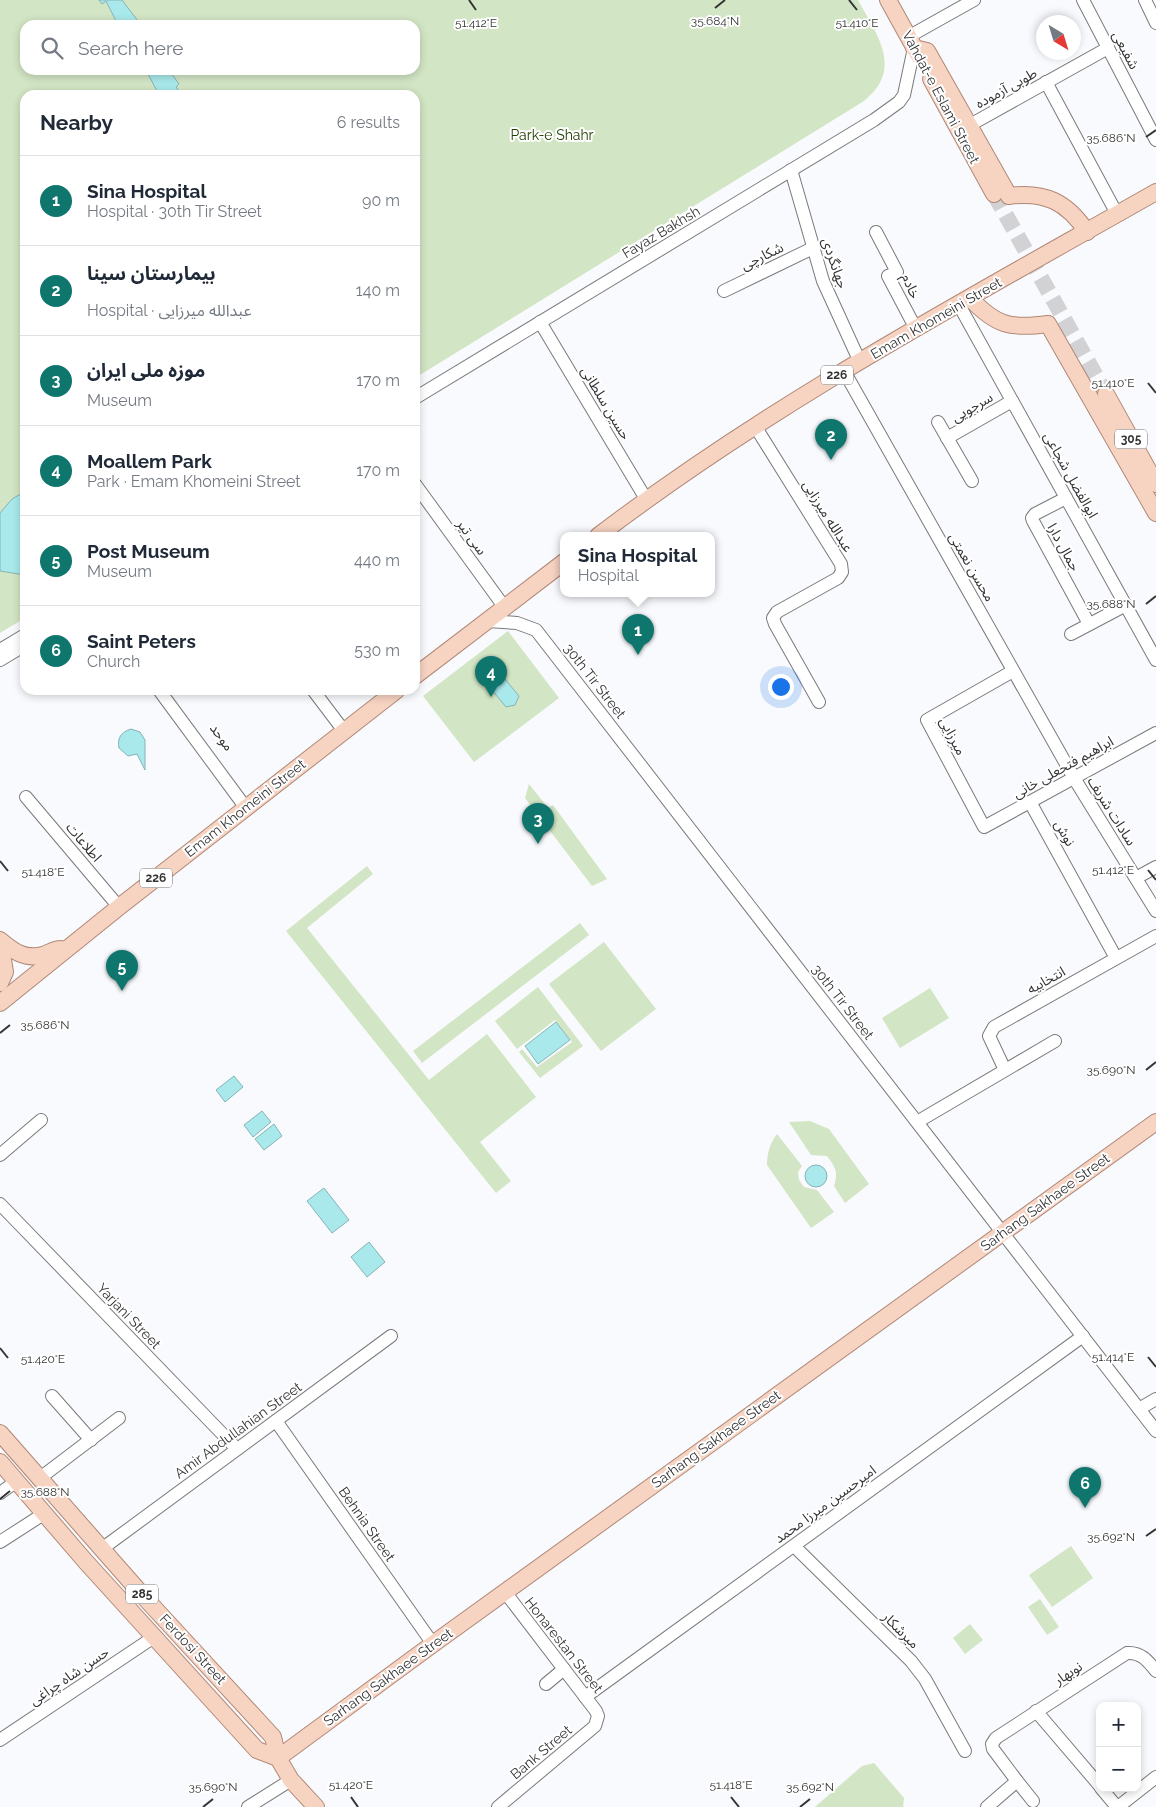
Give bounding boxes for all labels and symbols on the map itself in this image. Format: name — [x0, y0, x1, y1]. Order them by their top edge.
text: 35.684°N — [691, 14, 739, 28]
north arrow — [1036, 15, 1081, 60]
text: 51.412°E — [455, 16, 497, 30]
text: 51.410°E — [835, 16, 879, 30]
street label: Vahdat-e Eslami Street — [899, 28, 983, 166]
street label: شفیعی — [1108, 28, 1143, 72]
street label: طوبی آزموده — [972, 65, 1040, 112]
park label: Park-e Shahr — [510, 127, 594, 143]
text: 35.686°N — [1086, 131, 1136, 145]
street label: Fayaz Bakhsh — [619, 203, 703, 261]
street label: جهانگردی — [818, 235, 851, 291]
street label: شکارچی — [738, 239, 787, 275]
street label: خادم — [896, 271, 924, 302]
street label: Emam Khomeini Street — [868, 274, 1005, 362]
street label: حسین سلطانی — [577, 364, 634, 443]
road number: 226 — [821, 366, 853, 384]
text: 51.410°E — [1091, 376, 1135, 390]
street label: سرجویی — [948, 389, 996, 426]
pin: 2 — [815, 419, 847, 460]
street label: ابوالفضل شجاعی — [1040, 429, 1101, 521]
road number: 305 — [1115, 429, 1147, 448]
street label: عبدالله میرزایی — [799, 477, 856, 555]
street label: سی تیر — [452, 515, 490, 558]
street label: جمال دارا — [1044, 520, 1084, 574]
street label: محسن نعمتی — [945, 530, 998, 605]
text: 35.688°N — [1086, 597, 1136, 611]
pin: 1 — [622, 614, 654, 655]
street label: 30th Tir Street — [561, 640, 629, 722]
pin: 4 — [475, 656, 507, 697]
your location — [768, 674, 794, 700]
street label: میرزایی — [936, 714, 969, 758]
street label: موحد — [206, 720, 237, 754]
street label: ابراهیم فتحعلی خانی — [1010, 733, 1118, 804]
street label: Emam Khomeini Street — [182, 756, 309, 860]
street label: سادات شریف — [1084, 774, 1140, 849]
pin: 3 — [522, 803, 554, 844]
street label: نوش — [1051, 817, 1079, 850]
street label: اطلاعات — [63, 819, 105, 865]
text: 51.412°E — [1092, 863, 1134, 877]
text: 51.418°E — [21, 865, 65, 879]
road number: 226 — [140, 868, 172, 888]
pin: 5 — [106, 950, 138, 991]
street label: 30th Tir Street — [809, 961, 877, 1043]
street label: انتخابیه — [1024, 963, 1068, 997]
text: 35.686°N — [20, 1018, 70, 1032]
text: 35.690°N — [1086, 1063, 1136, 1077]
street label: Sarhang Sakhaee Street — [977, 1150, 1113, 1254]
street label: Yarjani Street — [94, 1280, 164, 1352]
text: 51.414°E — [1092, 1350, 1134, 1364]
text: 51.420°E — [21, 1352, 65, 1366]
street label: Amir Abdullahian Street — [171, 1378, 305, 1481]
street label: Sarhang Sakhaee Street — [648, 1387, 784, 1491]
street label: امیرحسین میرزا محمد — [771, 1462, 880, 1547]
pin: 6 — [1069, 1467, 1101, 1508]
street label: Behnia Street — [336, 1484, 399, 1564]
text: 35.688°N — [20, 1485, 70, 1499]
text: 35.692°N — [1087, 1530, 1135, 1544]
road number: 285 — [126, 1585, 158, 1604]
street label: Honarestan Street — [522, 1594, 606, 1696]
street label: میرشکار — [878, 1608, 923, 1652]
street label: Ferdosi Street — [156, 1611, 230, 1688]
street label: Sarhang Sakhaee Street — [320, 1625, 456, 1729]
street label: حسن شاه چراغی — [26, 1644, 113, 1710]
street label: نوبهار — [1050, 1658, 1086, 1689]
street label: Bank Street — [507, 1722, 575, 1782]
text: 51.420°E — [329, 1778, 373, 1792]
text: 51.418°E — [709, 1778, 753, 1792]
text: 35.690°N — [188, 1780, 238, 1794]
text: 35.692°N — [786, 1780, 834, 1794]

